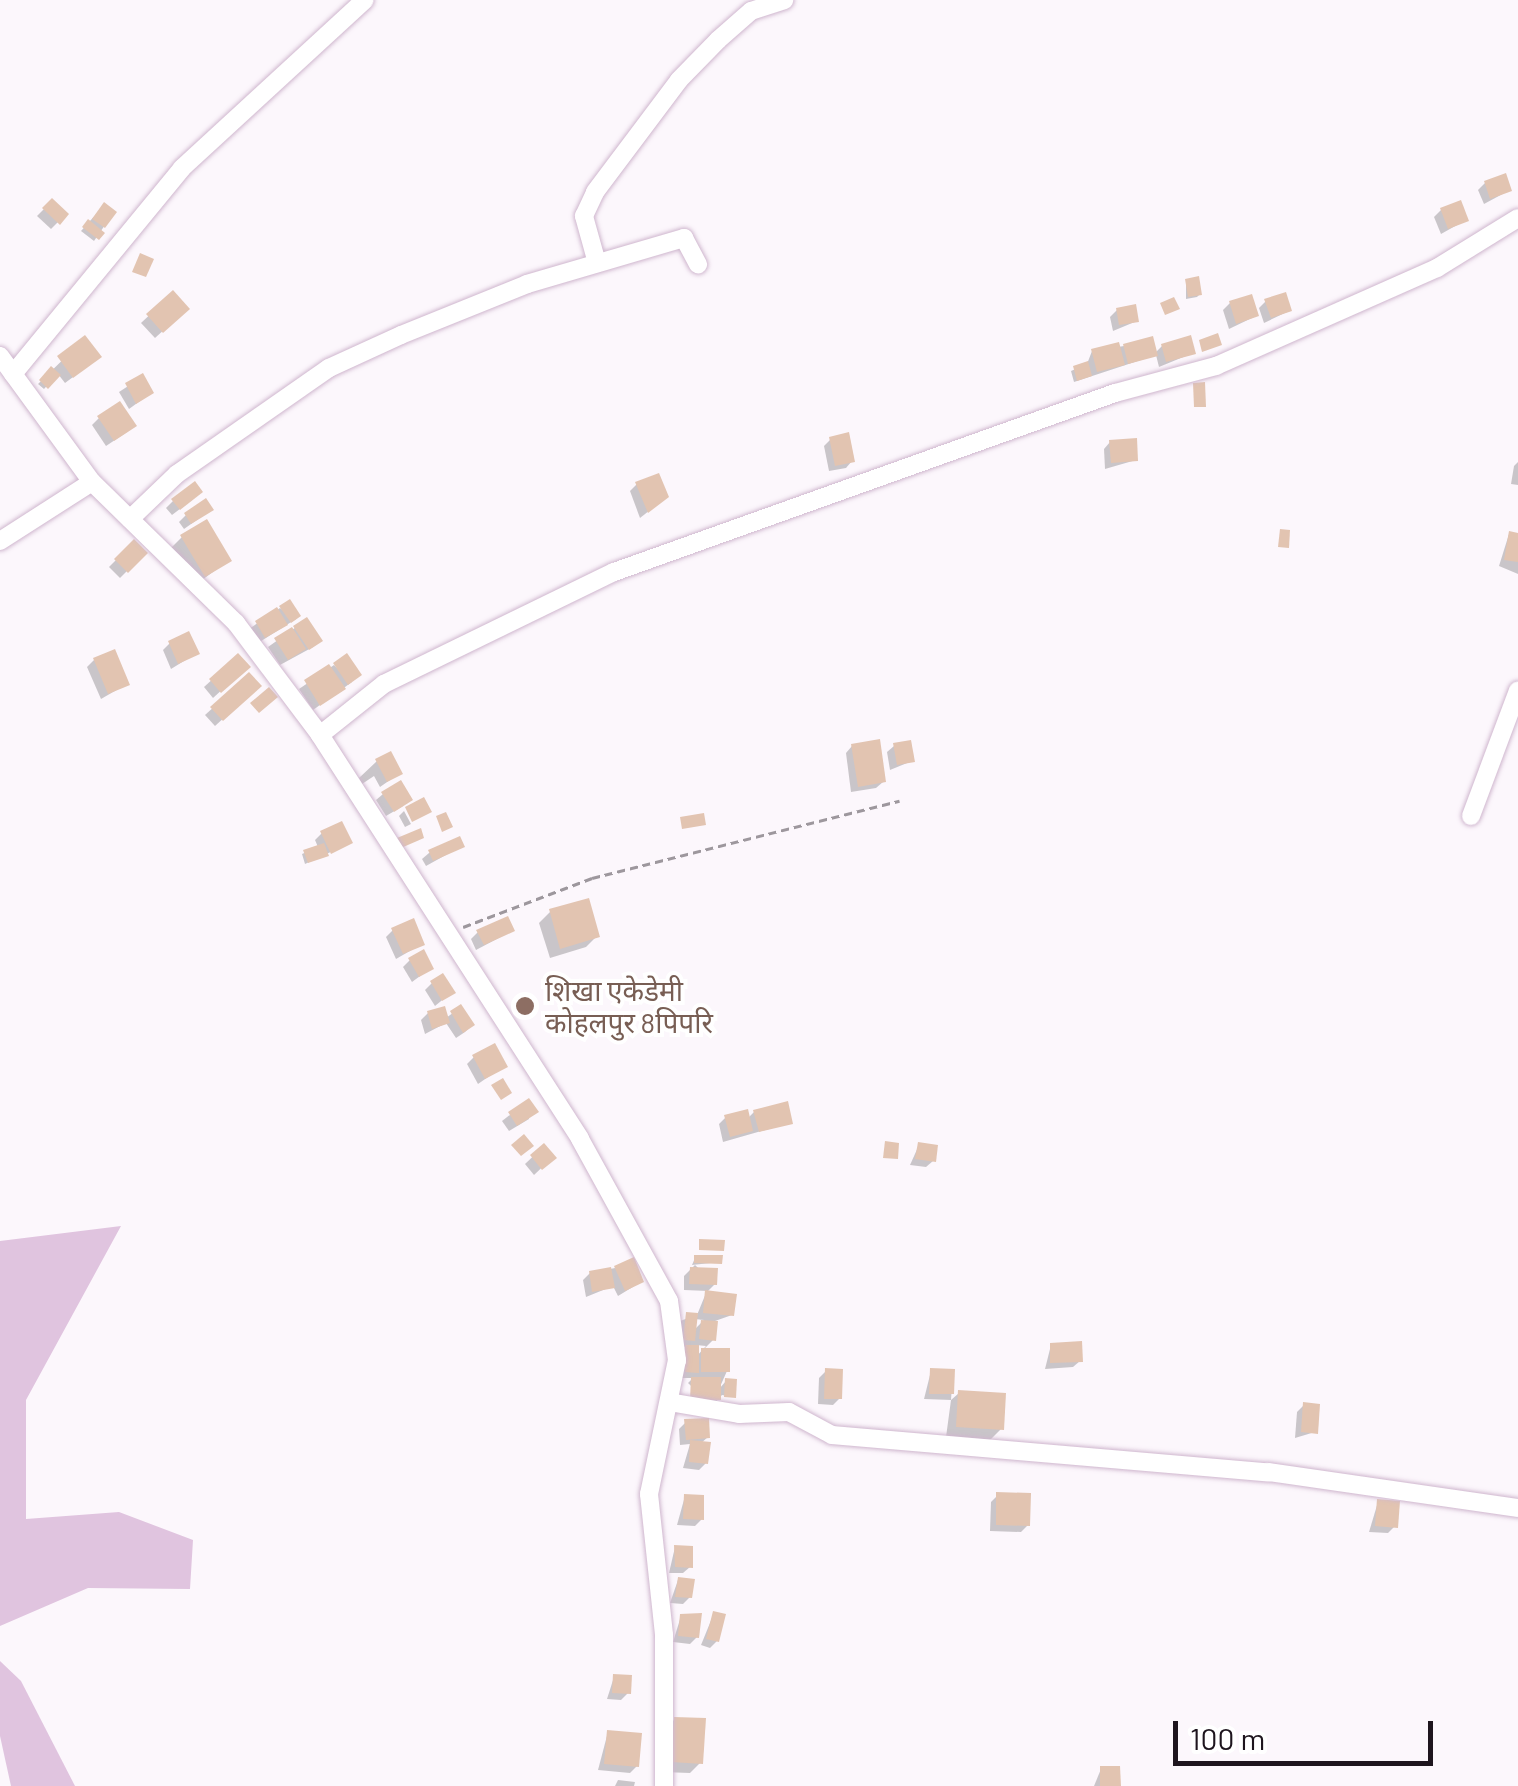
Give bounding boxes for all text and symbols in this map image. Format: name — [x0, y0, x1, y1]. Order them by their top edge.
place label: शिखा एकेडेमी कोहलपुर 8पिपरि — [545, 973, 713, 1039]
marker: शिखा एकेडेमी कोहलपुर 8पिपरि — [514, 995, 536, 1017]
scale bar — [1178, 1701, 1438, 1763]
text: 100 m — [1190, 1720, 1265, 1756]

